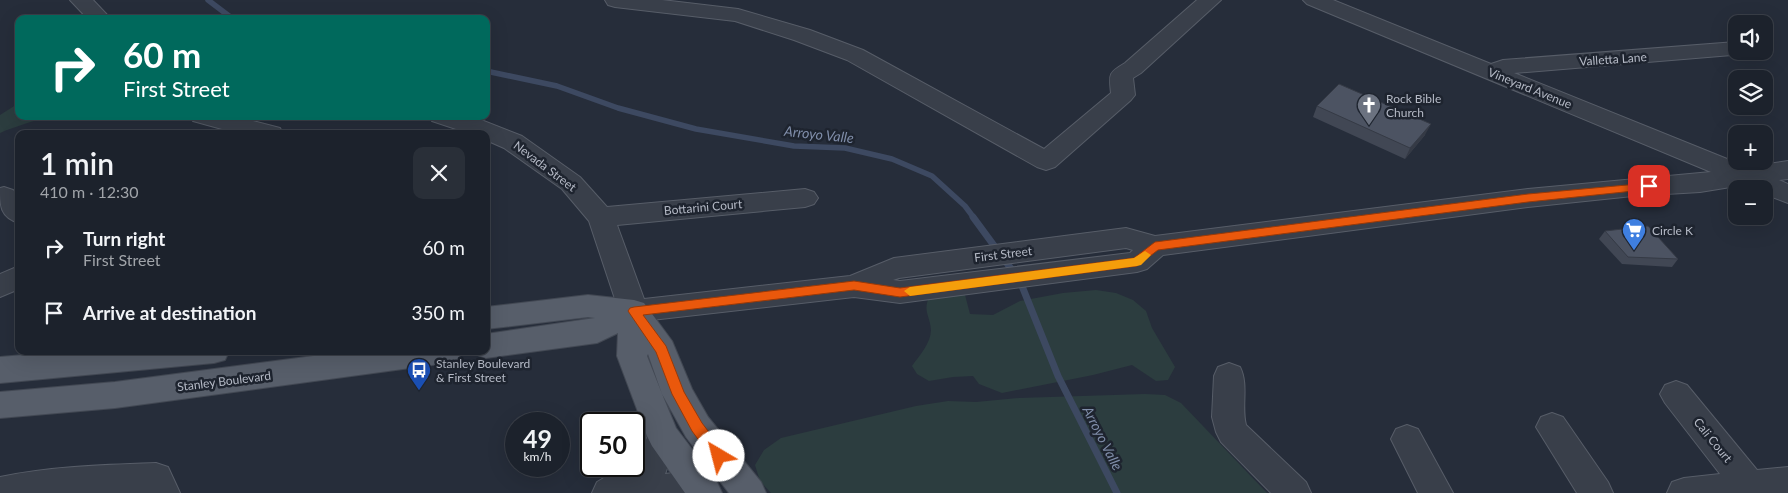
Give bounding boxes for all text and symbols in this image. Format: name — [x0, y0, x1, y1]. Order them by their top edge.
map controls — [1728, 15, 1773, 225]
button: sound — [1728, 15, 1773, 60]
text: 60 m — [123, 33, 201, 75]
icon: right — [40, 35, 105, 100]
street label: Valletta Lane — [1579, 49, 1647, 69]
street label: Vineyard Avenue — [1486, 64, 1574, 112]
button: layers — [1728, 70, 1773, 115]
text: First Street — [123, 75, 230, 102]
place label: Rock Bible Church — [1386, 91, 1441, 120]
church icon: Rock Bible Church — [1356, 92, 1382, 126]
water label: Arroyo Valle — [782, 122, 855, 146]
button: + — [1728, 125, 1773, 170]
street label: Nevada Street — [511, 138, 580, 195]
text: 1 min — [40, 145, 114, 181]
button: close — [413, 147, 465, 199]
pin — [1628, 165, 1670, 207]
icon: arrive — [1635, 172, 1663, 200]
button: − — [1728, 180, 1773, 225]
text: 410 m · 12:30 — [40, 182, 139, 201]
street label: Bottarini Court — [663, 196, 743, 218]
supermarket icon: Circle K — [1621, 217, 1647, 251]
place label: Circle K — [1652, 223, 1693, 238]
text: Turn right — [83, 227, 165, 250]
icon: right — [40, 234, 68, 262]
text: 60 m — [422, 236, 465, 259]
street label: First Street — [973, 243, 1033, 265]
text: First Street — [83, 250, 161, 269]
icon: arrive — [40, 299, 68, 327]
text: Arrive at destination — [83, 301, 256, 324]
text: 350 m — [411, 301, 465, 324]
place label: Stanley Boulevard & First Street — [436, 356, 530, 385]
bus stop icon: Stanley Boulevard & First Street — [406, 357, 432, 391]
street label: Stanley Boulevard — [176, 368, 272, 394]
water label: Arroyo Valle — [1079, 402, 1127, 473]
speed limit sign: 50 — [580, 412, 645, 477]
street label: Cali Court — [1691, 415, 1736, 466]
text: 49 — [523, 423, 552, 453]
position arrow — [692, 429, 744, 481]
text: km/h — [523, 449, 552, 464]

